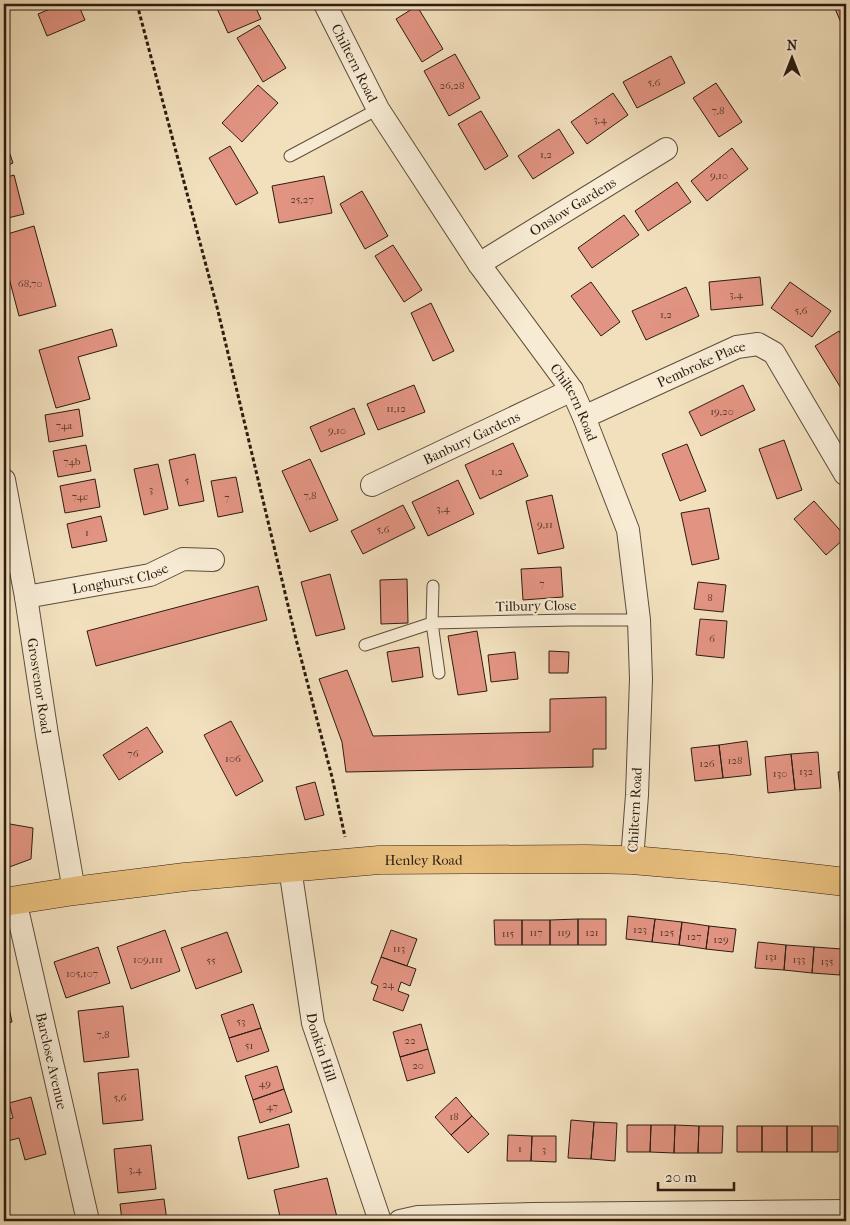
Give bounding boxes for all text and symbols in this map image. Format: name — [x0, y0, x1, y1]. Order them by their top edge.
street label: Chiltern Road — [328, 21, 382, 105]
north arrow — [768, 32, 818, 82]
text: N — [787, 37, 798, 54]
house number: 5,6 — [648, 76, 661, 89]
house number: 26,28 — [439, 79, 465, 92]
house number: 7,8 — [712, 104, 724, 117]
house number: 3,4 — [593, 113, 607, 126]
house number: 1,2 — [540, 148, 552, 161]
house number: 9,10 — [710, 169, 728, 182]
street label: Onslow Gardens — [526, 173, 619, 239]
house number: 25,27 — [290, 193, 314, 206]
house number: 68,70 — [18, 277, 42, 290]
house number: 3,4 — [729, 288, 743, 301]
house number: 5,6 — [795, 304, 808, 317]
house number: 1,2 — [660, 308, 672, 321]
street label: Pembroke Place — [654, 337, 747, 391]
street label: Chiltern Road — [547, 360, 601, 444]
house number: 11,12 — [386, 402, 406, 415]
house number: 19,20 — [710, 405, 734, 418]
street label: Banbury Gardens — [420, 408, 523, 468]
house number: 74a — [56, 419, 73, 432]
house number: 9,10 — [328, 424, 346, 437]
house number: 74b — [63, 455, 81, 468]
house number: 1,2 — [491, 465, 503, 478]
house number: 5 — [185, 474, 190, 487]
house number: 3 — [149, 483, 153, 496]
house number: 7,8 — [304, 489, 316, 502]
house number: 74c — [72, 490, 88, 503]
house number: 7 — [224, 491, 230, 504]
house number: 3,4 — [436, 502, 450, 515]
house number: 9,11 — [537, 518, 553, 531]
house number: 5,6 — [377, 523, 390, 536]
house number: 1 — [85, 526, 89, 539]
street label: Longhurst Close — [71, 559, 171, 597]
house number: 7 — [539, 577, 545, 590]
house number: 8 — [707, 591, 713, 604]
street label: Tilbury Close — [495, 597, 577, 615]
house number: 6 — [709, 632, 715, 645]
street label: Grosvenor Road — [24, 637, 55, 736]
house number: 76 — [127, 747, 139, 760]
house number: 106 — [225, 752, 241, 765]
house number: 128 — [727, 754, 743, 767]
house number: 126 — [699, 757, 715, 770]
house number: 132 — [799, 765, 813, 778]
street label: Chiltern Road — [624, 767, 646, 853]
house number: 130 — [773, 767, 787, 780]
street label: Henley Road — [384, 851, 463, 868]
house number: 123 — [633, 923, 647, 936]
house number: 117 — [529, 926, 543, 939]
house number: 119 — [557, 926, 571, 939]
house number: 121 — [585, 926, 599, 939]
house number: 125 — [660, 926, 674, 939]
house number: 115 — [502, 927, 515, 940]
house number: 127 — [687, 930, 701, 943]
house number: 129 — [713, 933, 729, 946]
house number: 113 — [393, 942, 405, 955]
house number: 131 — [765, 950, 777, 963]
house number: 109,111 — [133, 953, 163, 966]
house number: 133 — [793, 953, 805, 966]
house number: 55 — [206, 954, 216, 967]
house number: 135 — [820, 955, 834, 968]
house number: 105,107 — [66, 967, 98, 980]
house number: 24 — [382, 978, 395, 991]
street label: Barclose Avenue — [32, 1011, 71, 1111]
street label: Donkin Hill — [303, 1011, 341, 1084]
house number: 53 — [236, 1015, 246, 1028]
house number: 7,8 — [97, 1028, 109, 1041]
house number: 22 — [404, 1034, 416, 1047]
house number: 51 — [245, 1039, 253, 1052]
house number: 20 — [412, 1059, 424, 1072]
house number: 49 — [259, 1077, 271, 1090]
house number: 5,6 — [114, 1091, 127, 1104]
house number: 47 — [266, 1100, 278, 1113]
house number: 18 — [449, 1110, 459, 1123]
house number: 1 — [518, 1142, 522, 1155]
house number: 3 — [542, 1143, 546, 1156]
scale bar — [658, 1160, 734, 1192]
house number: 3,4 — [128, 1163, 142, 1176]
text: 20 m — [665, 1168, 697, 1186]

